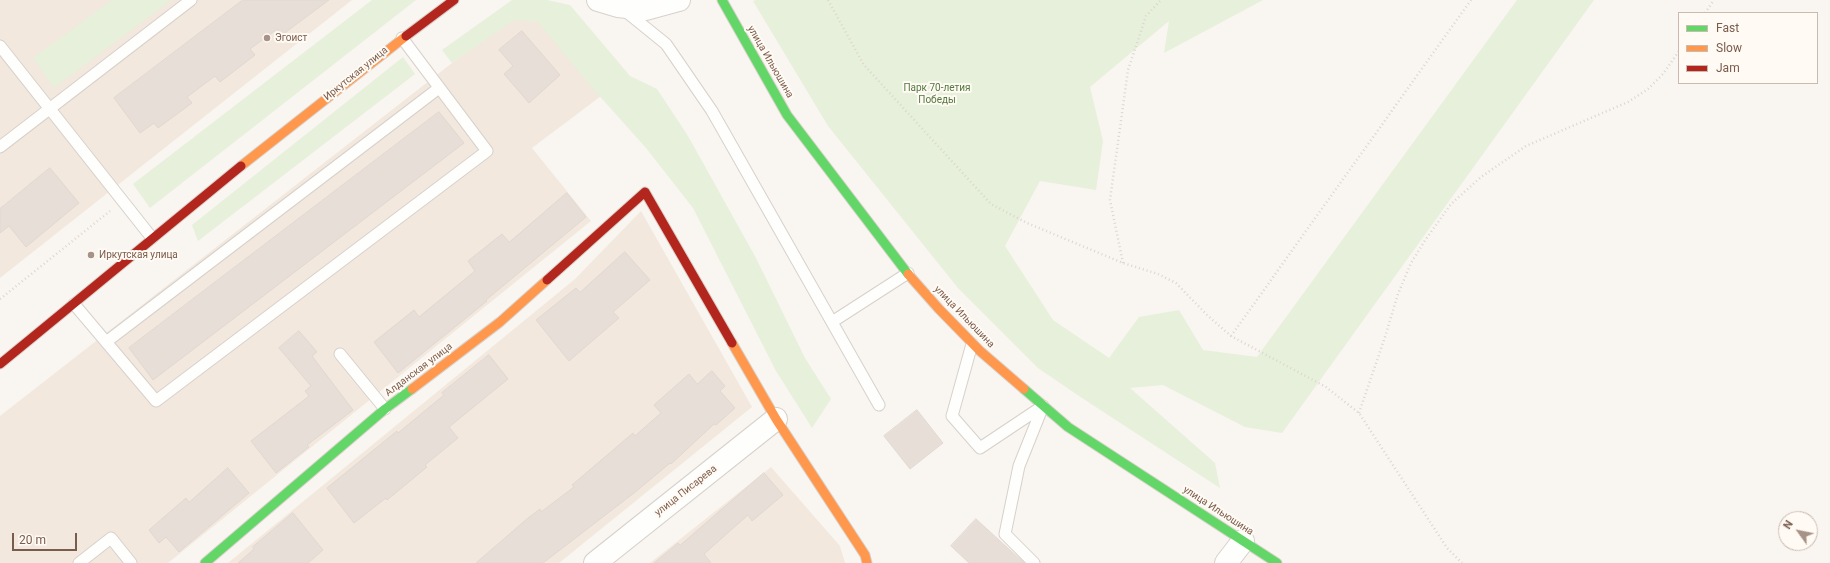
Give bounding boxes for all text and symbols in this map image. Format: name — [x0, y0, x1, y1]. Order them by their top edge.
legend — [1678, 12, 1818, 84]
text: Fast — [1716, 21, 1739, 35]
street label: улица Ильюшина — [744, 24, 796, 100]
place label: Эгоист — [275, 32, 307, 44]
marker: Эгоист — [262, 33, 272, 43]
text: Slow — [1716, 41, 1742, 55]
street label: Иркутская улица — [322, 45, 390, 103]
text: Jam — [1716, 61, 1740, 75]
park label: Парк 70-летия Победы — [903, 82, 971, 106]
place label: Иркутская улица — [99, 249, 178, 261]
marker: Иркутская улица — [86, 250, 96, 260]
street label: улица Ильюшина — [931, 283, 997, 351]
street label: Алданская улица — [383, 341, 455, 399]
street label: улица Писарева — [653, 463, 719, 519]
street label: улица Ильюшина — [1181, 484, 1255, 538]
north arrow — [1778, 511, 1818, 551]
text: N — [1781, 518, 1796, 532]
scale bar — [14, 525, 79, 551]
text: 20 m — [19, 533, 46, 547]

